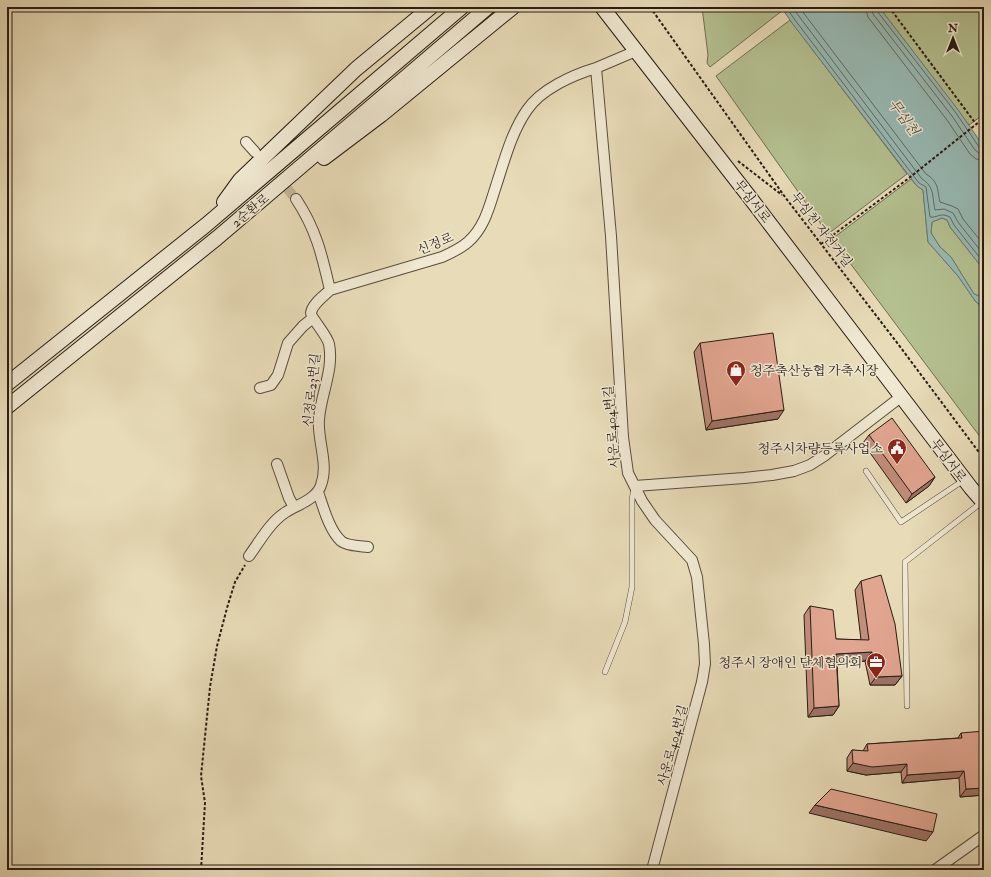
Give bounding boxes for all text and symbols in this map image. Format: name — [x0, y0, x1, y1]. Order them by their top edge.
north arrow — [933, 18, 973, 58]
text: N — [947, 22, 959, 35]
water label: 무심천 — [885, 96, 923, 140]
street label: 무심서로 — [730, 177, 774, 227]
street label: 무심천 자전거길 — [787, 189, 855, 270]
street label: 2순환로 — [229, 190, 273, 231]
street label: 신정로 — [415, 229, 456, 258]
street label: 신정로23번길 — [300, 352, 324, 428]
shop icon: 청주축산농협 가축시장 — [725, 359, 747, 387]
place label: 청주축산농협 가축시장 — [750, 363, 879, 379]
street label: 사운로404번길 — [600, 385, 624, 469]
street label: 무심서로 — [927, 436, 970, 486]
public building icon: 청주시차량등록사업소 — [886, 437, 908, 465]
place label: 청주시차량등록사업소 — [757, 441, 883, 457]
office icon: 청주시 장애인 단체협의회 — [865, 651, 887, 679]
place label: 청주시 장애인 단체협의회 — [718, 655, 862, 671]
street label: 사운로404번길 — [654, 703, 691, 788]

